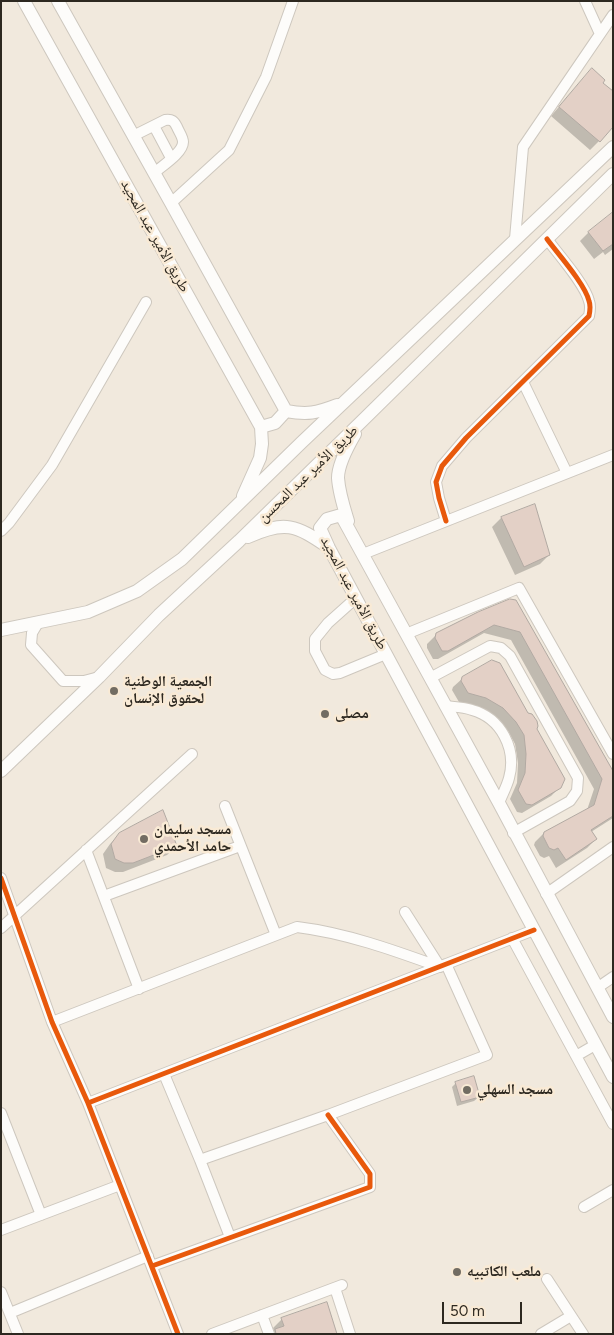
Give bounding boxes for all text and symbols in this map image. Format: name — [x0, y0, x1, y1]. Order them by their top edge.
street label: طريق الأمير عبد المجيد — [117, 177, 193, 295]
street label: طريق الأمير عبد المحسن — [254, 422, 362, 526]
street label: طريق الأمير عبد المجيد — [316, 533, 392, 653]
place label: الجمعية الوطنية لحقوق الإنسان — [124, 673, 212, 708]
marker: الجمعية الوطنية لحقوق الإنسان — [108, 685, 120, 697]
place label: مصلى — [335, 705, 369, 723]
marker: مصلى — [319, 708, 331, 720]
place label: مسجد سليمان حامد الأحمدي — [154, 821, 231, 856]
marker: مسجد سليمان حامد الأحمدي — [138, 833, 150, 845]
place label: مسجد السهلي — [477, 1081, 553, 1099]
marker: مسجد السهلي — [461, 1084, 473, 1096]
place label: ملعب الكاتبيه — [467, 1263, 541, 1281]
marker: ملعب الكاتبيه — [451, 1266, 463, 1278]
scale bar — [444, 1292, 524, 1324]
text: 50 m — [450, 1302, 485, 1320]

